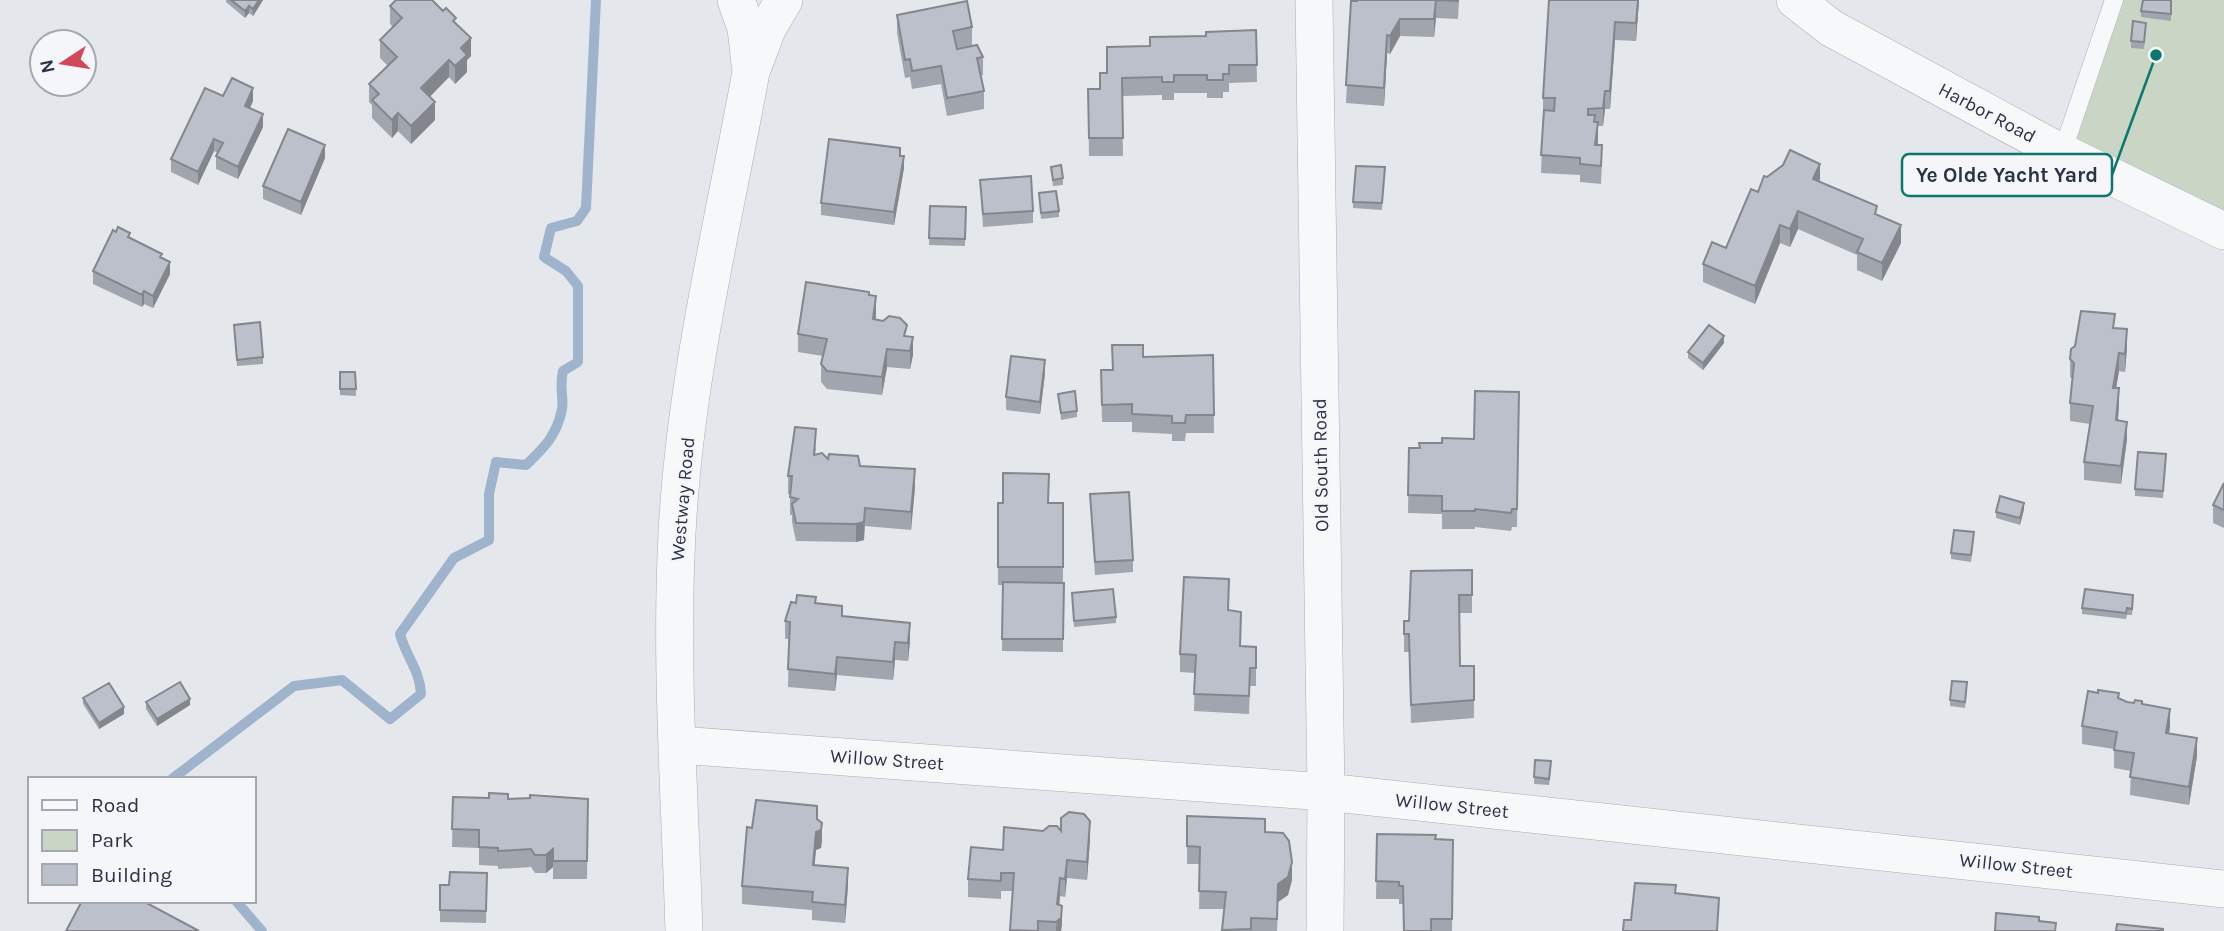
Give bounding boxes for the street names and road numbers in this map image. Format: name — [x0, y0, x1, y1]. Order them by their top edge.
street label: Harbor Road — [1935, 78, 2039, 148]
street label: Old South Road — [1309, 398, 1333, 532]
street label: Westway Road — [667, 436, 699, 562]
street label: Willow Street — [829, 745, 945, 775]
street label: Willow Street — [1394, 789, 1510, 823]
street label: Willow Street — [1958, 849, 2074, 883]

